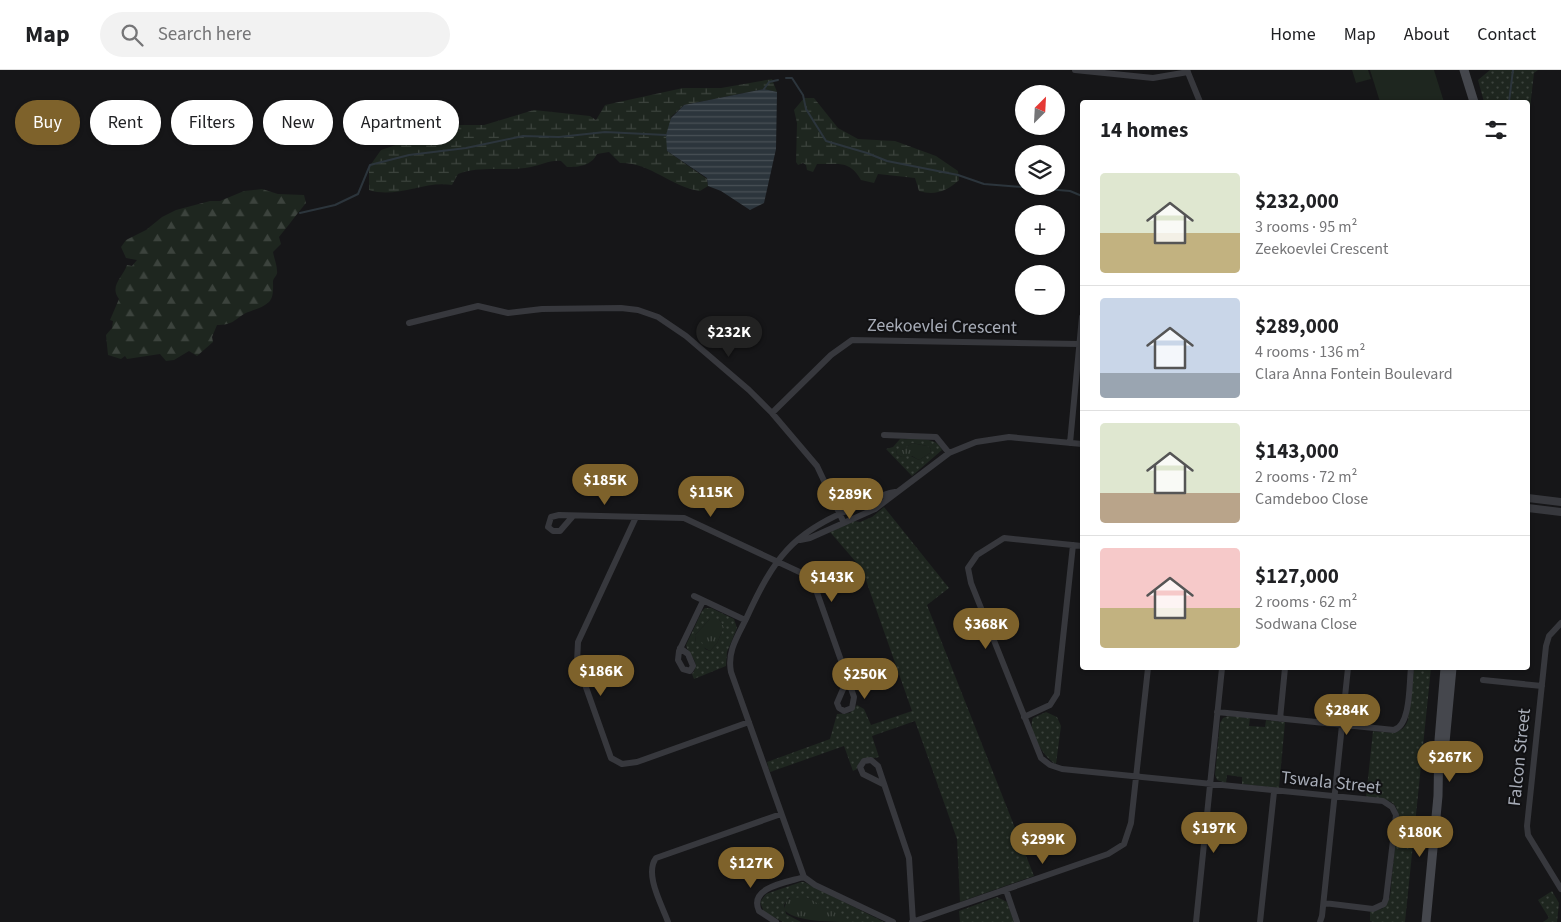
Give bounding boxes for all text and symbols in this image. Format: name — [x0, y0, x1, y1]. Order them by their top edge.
search box — [100, 12, 450, 57]
text: Map — [25, 17, 70, 52]
icon: search — [118, 21, 146, 49]
text: Search here — [158, 21, 251, 48]
text: Home — [1270, 22, 1316, 47]
text: Map — [1344, 22, 1376, 47]
text: About — [1404, 22, 1449, 47]
text: Contact — [1477, 22, 1536, 47]
north arrow — [1015, 85, 1065, 135]
map controls — [1015, 85, 1065, 315]
chip: Buy — [15, 100, 80, 145]
chip: Rent — [90, 100, 161, 145]
chip: Filters — [171, 100, 253, 145]
chip: New — [263, 100, 333, 145]
chip: Apartment — [343, 100, 459, 145]
text: 14 homes — [1100, 115, 1188, 145]
icon: filters — [1482, 116, 1510, 144]
button: layers — [1015, 145, 1065, 195]
text: $232,000 — [1255, 186, 1339, 216]
icon: home — [1140, 193, 1200, 253]
button: + — [1015, 205, 1065, 255]
text: 3 rooms · 95 m² — [1255, 216, 1357, 238]
text: Zeekoevlei Crescent — [1255, 238, 1388, 260]
button: − — [1015, 265, 1065, 315]
text: $289,000 — [1255, 311, 1339, 341]
street label: Zeekoevlei Crescent — [867, 313, 1017, 340]
pin: $232K — [694, 316, 764, 358]
icon: home — [1140, 318, 1200, 378]
text: $232K — [707, 321, 751, 343]
text: 4 rooms · 136 m² — [1255, 341, 1365, 363]
text: Clara Anna Fontein Boulevard — [1255, 363, 1453, 385]
text: $143,000 — [1255, 436, 1339, 466]
icon: home — [1140, 443, 1200, 503]
pin: $185K — [570, 464, 640, 506]
text: 2 rooms · 72 m² — [1255, 466, 1357, 488]
text: $185K — [583, 469, 627, 491]
pin: $115K — [676, 476, 746, 518]
pin: $289K — [815, 478, 885, 520]
text: $115K — [689, 481, 733, 503]
text: $289K — [828, 483, 872, 505]
text: Camdeboo Close — [1255, 488, 1368, 510]
pin: $143K — [797, 560, 867, 603]
text: $127,000 — [1255, 561, 1339, 591]
text: $143K — [810, 566, 854, 588]
icon: home — [1140, 568, 1200, 628]
text: 2 rooms · 62 m² — [1255, 591, 1357, 613]
pin: $368K — [951, 608, 1021, 650]
text: $368K — [964, 613, 1008, 635]
text: Sodwana Close — [1255, 613, 1357, 635]
pin: $186K — [566, 654, 636, 697]
pin: $250K — [830, 658, 900, 700]
text: $186K — [579, 660, 623, 682]
text: $250K — [843, 663, 887, 685]
pin: $284K — [1312, 694, 1382, 736]
text: $284K — [1325, 699, 1369, 721]
street label: Falcon Street — [1502, 707, 1537, 807]
pin: $267K — [1415, 740, 1485, 783]
text: $267K — [1428, 746, 1472, 768]
street label: Tswala Street — [1280, 765, 1382, 800]
pin: $197K — [1179, 812, 1249, 854]
pin: $180K — [1385, 816, 1455, 858]
text: $197K — [1192, 817, 1236, 839]
text: $180K — [1398, 821, 1442, 843]
pin: $299K — [1008, 822, 1078, 865]
text: $299K — [1021, 828, 1065, 850]
pin: $127K — [716, 846, 786, 889]
text: $127K — [729, 852, 773, 874]

